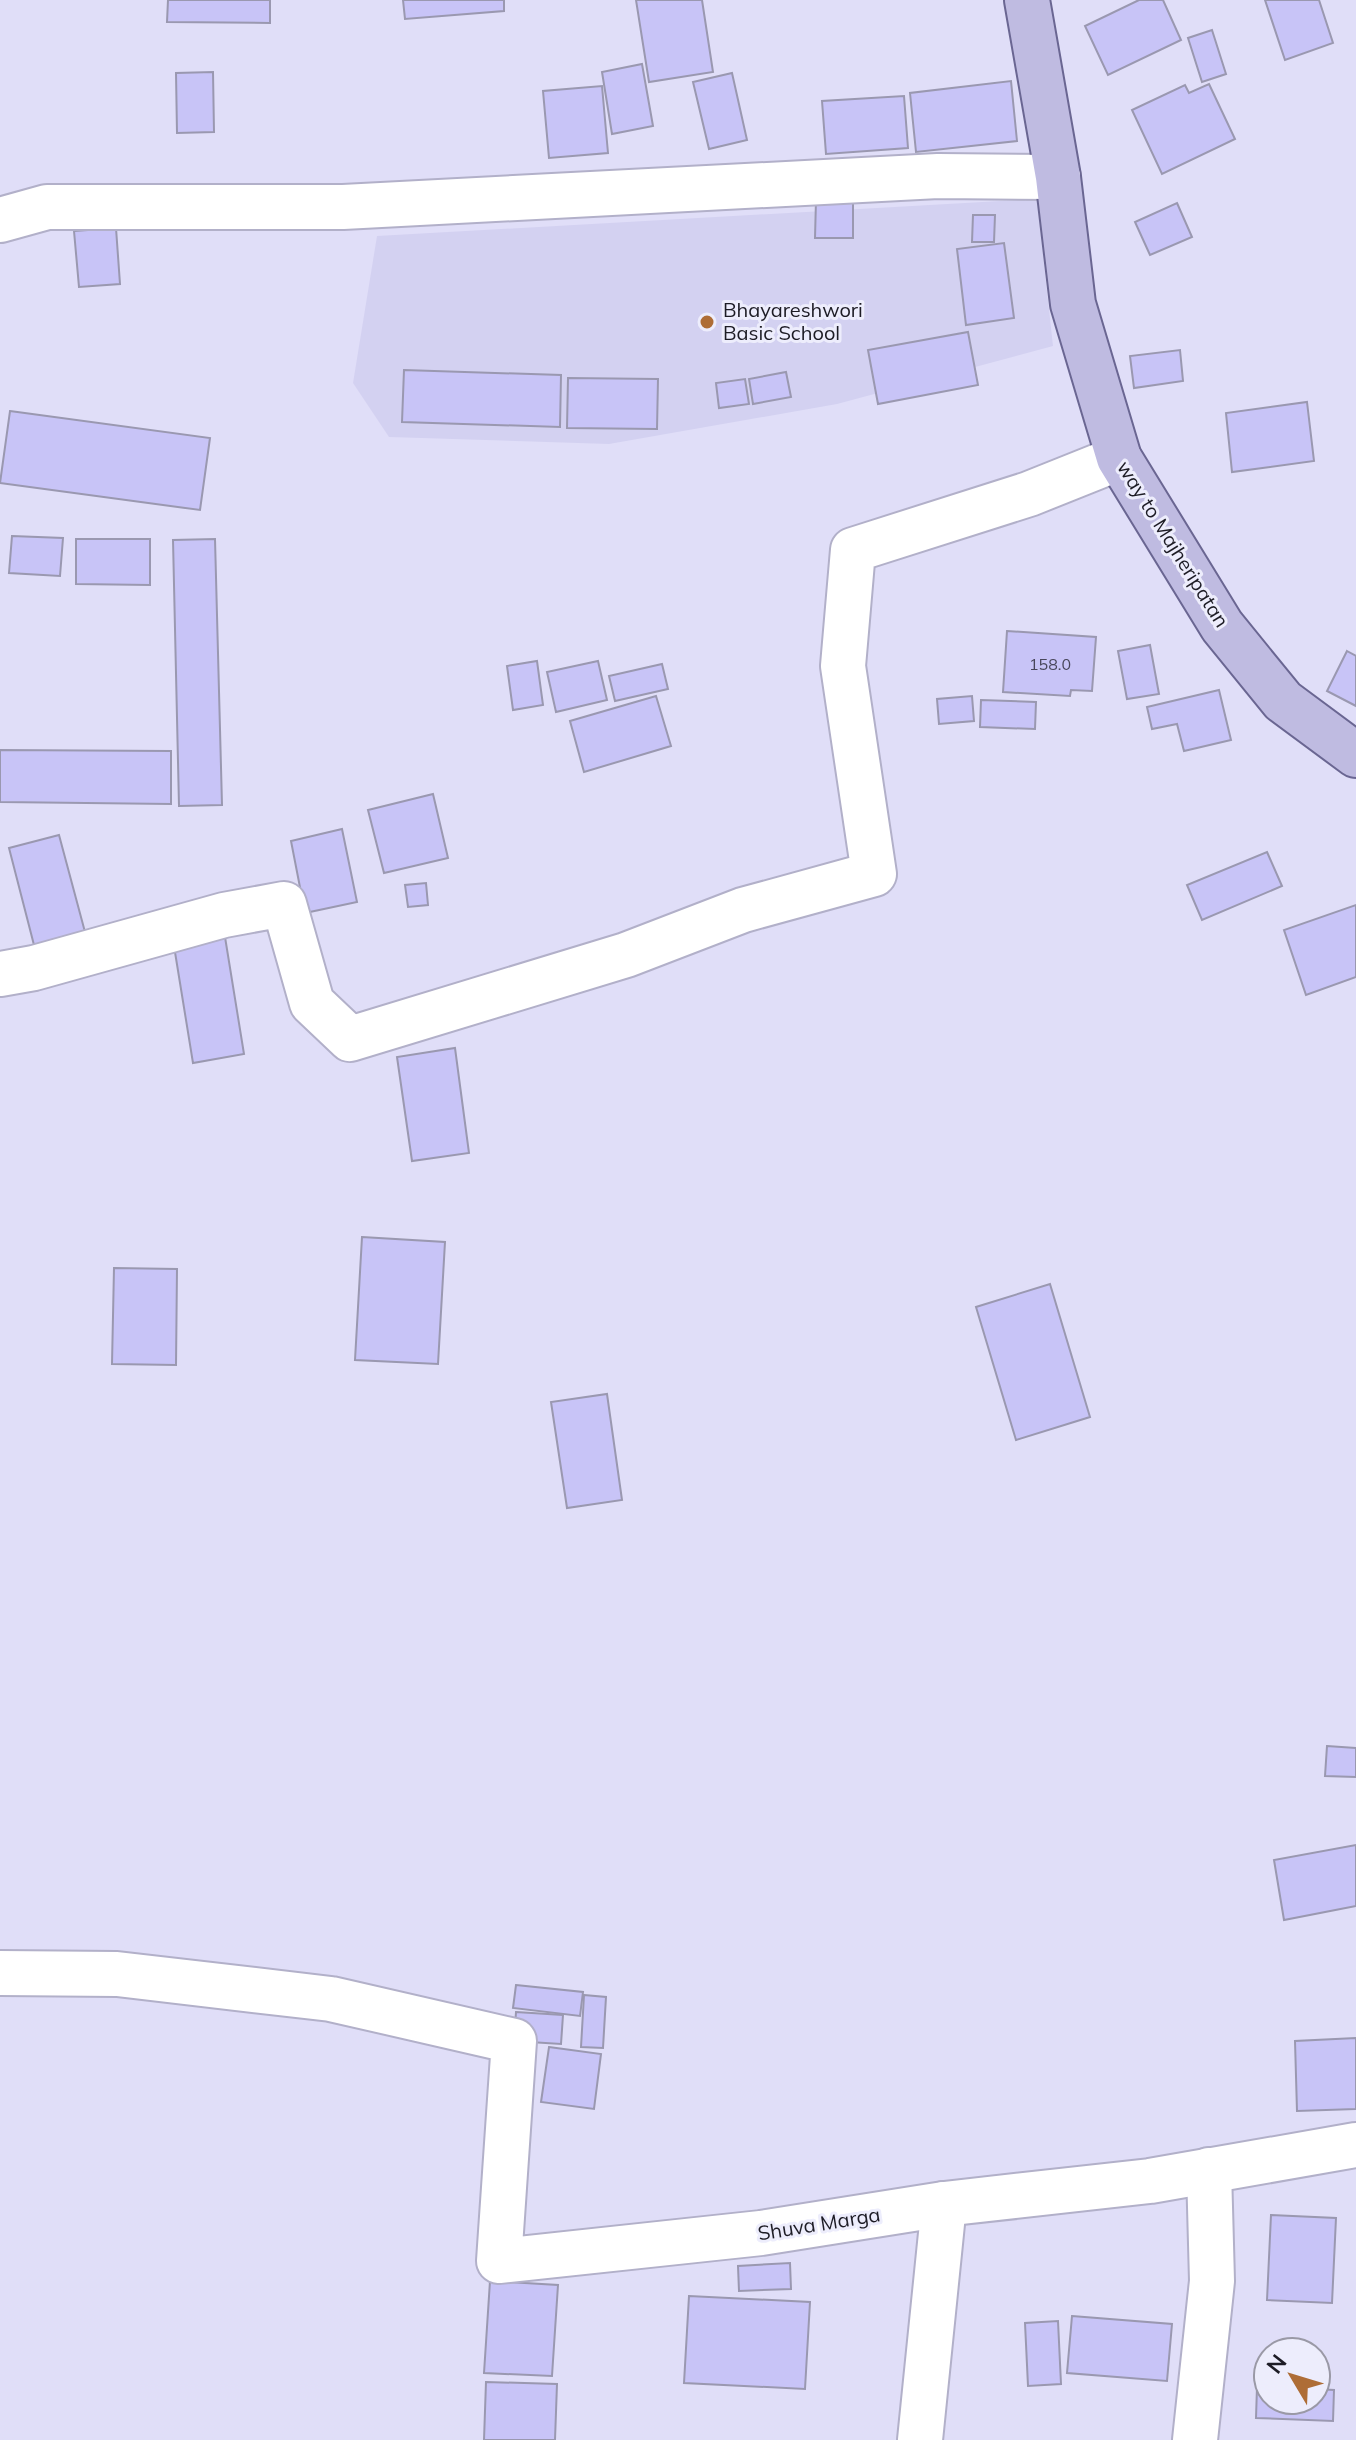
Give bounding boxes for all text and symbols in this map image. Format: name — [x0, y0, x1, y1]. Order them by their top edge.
place label: Bhayareshwori Basic School — [723, 297, 863, 345]
marker: Bhayareshwori Basic School — [698, 313, 716, 331]
street label: way to Majheripatan — [1112, 456, 1235, 632]
house number: 158.0 — [1029, 654, 1071, 674]
street label: Shuva Marga — [756, 2201, 882, 2246]
north arrow — [1252, 2336, 1332, 2416]
text: N — [1260, 2349, 1292, 2379]

